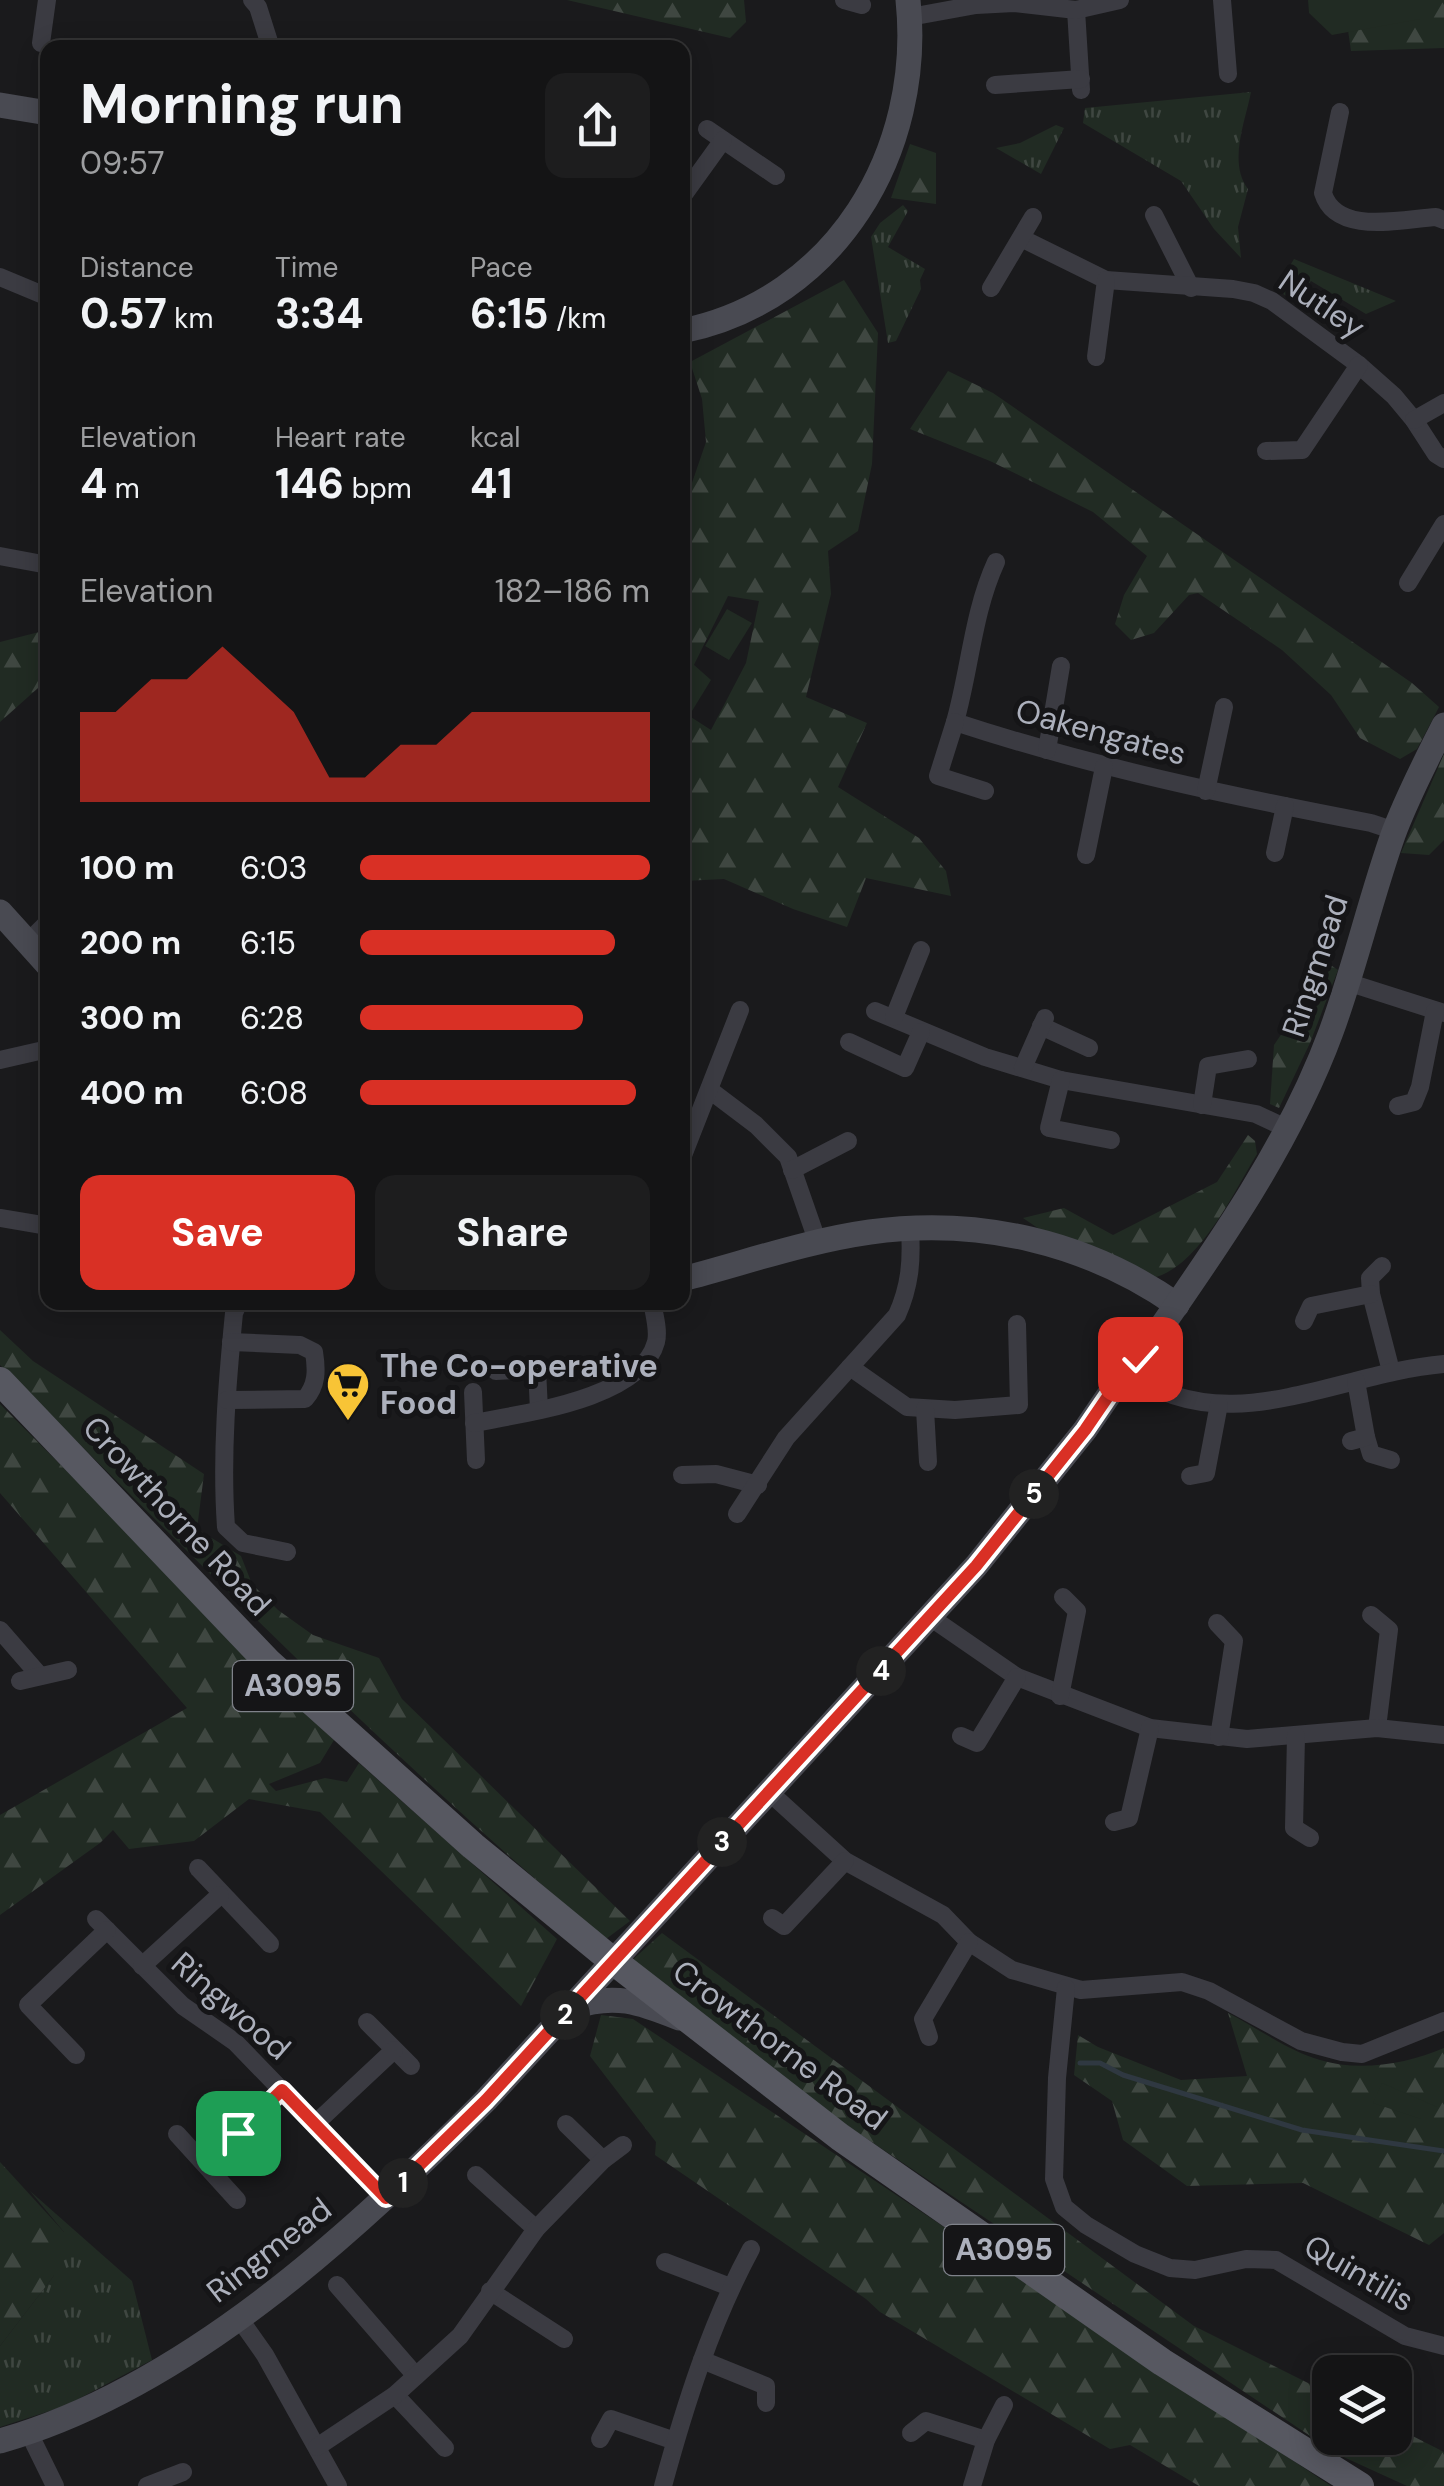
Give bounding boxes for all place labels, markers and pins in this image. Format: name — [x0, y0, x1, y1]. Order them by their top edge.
pin — [1098, 1317, 1183, 1402]
place label: The Co-operative Food — [380, 1345, 658, 1424]
supermarket icon: The Co-operative Food — [325, 1361, 371, 1422]
pin: 5 — [1009, 1469, 1059, 1519]
pin: 4 — [856, 1646, 906, 1696]
pin: 3 — [697, 1817, 747, 1867]
pin: 2 — [540, 1990, 590, 2040]
pin — [196, 2091, 281, 2176]
pin: 1 — [378, 2158, 428, 2208]

